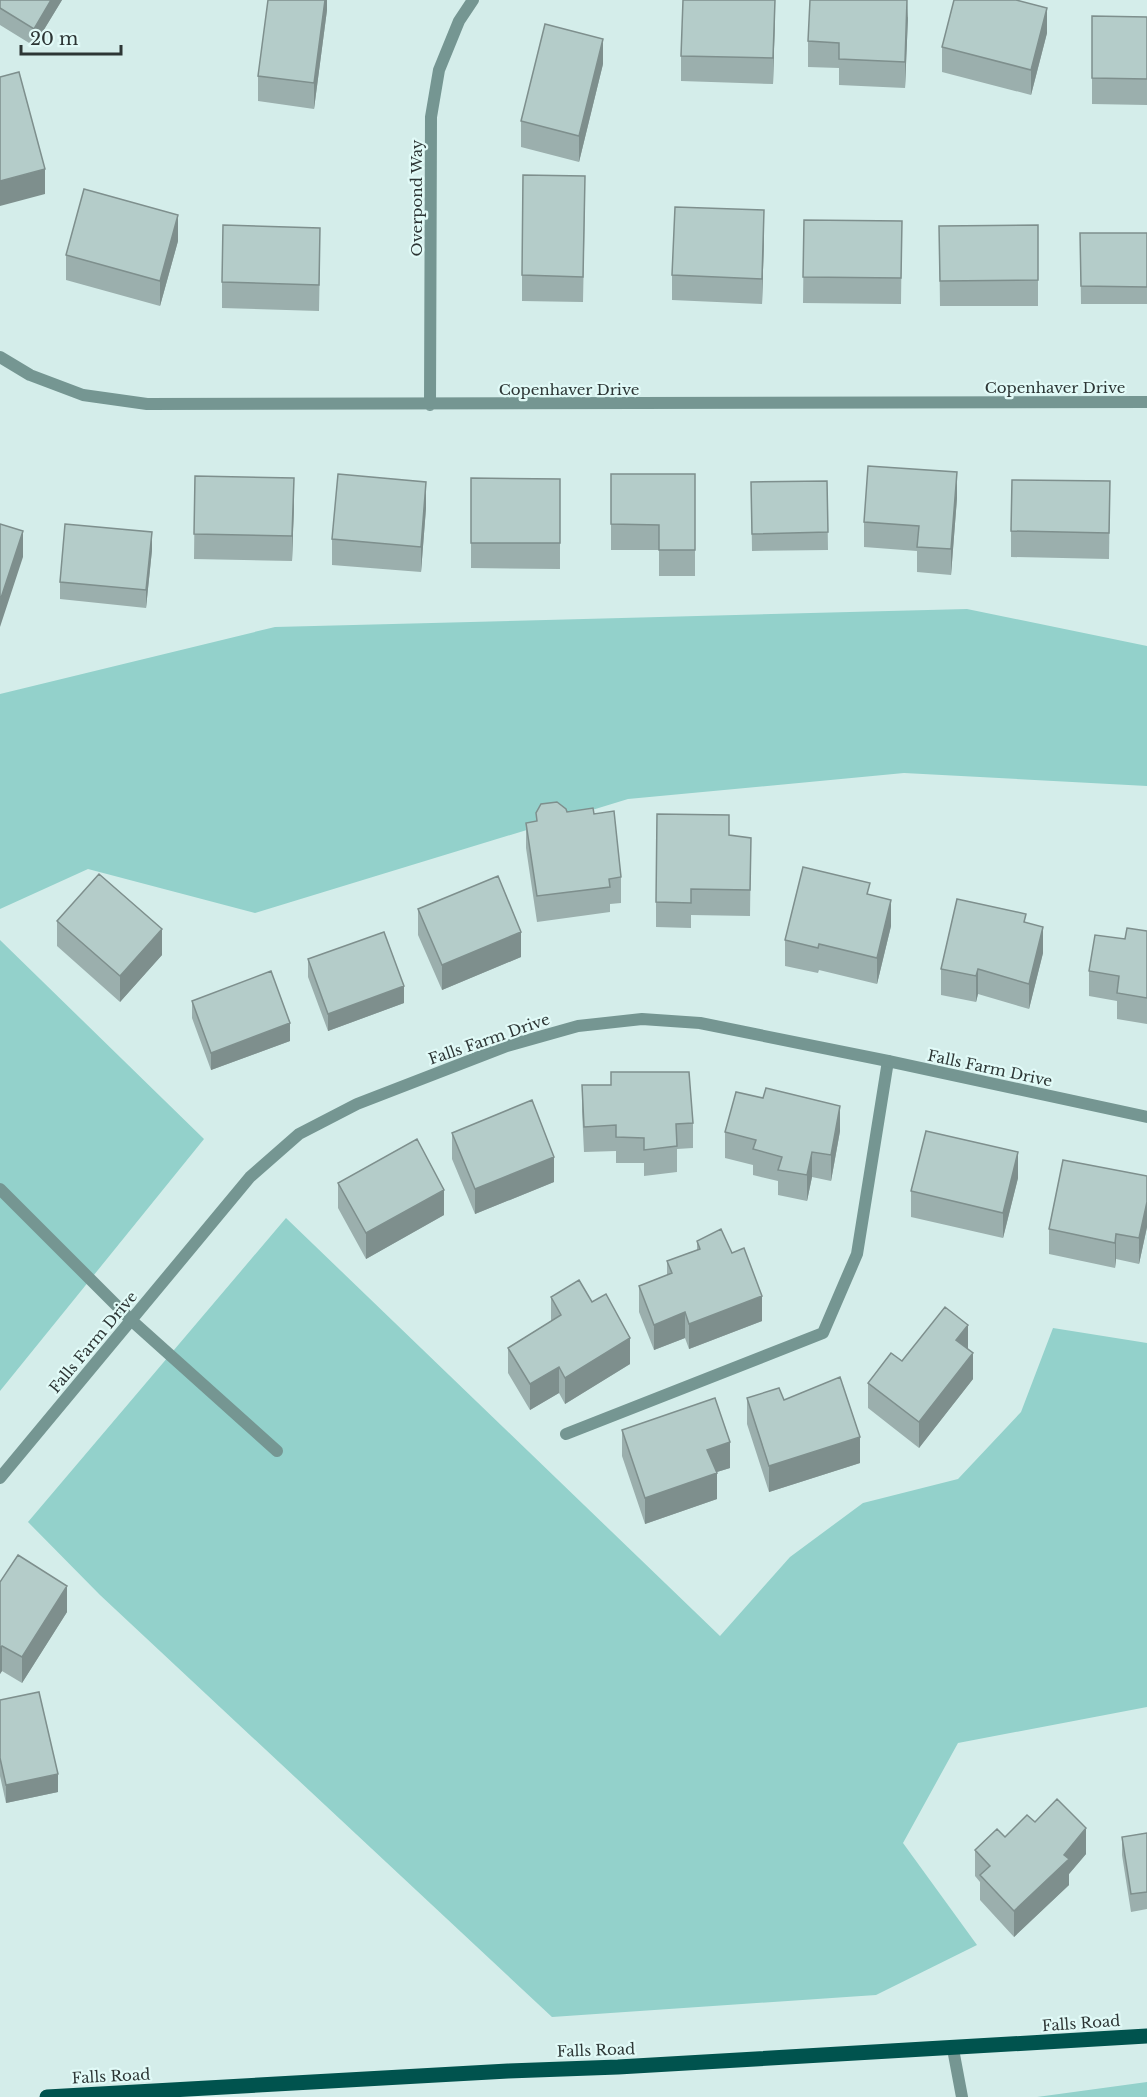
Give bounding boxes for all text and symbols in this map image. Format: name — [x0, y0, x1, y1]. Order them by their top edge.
scale bar — [21, 18, 122, 56]
text: 20 m — [30, 28, 78, 50]
street label: Overpond Way — [407, 139, 426, 256]
street label: Copenhaver Drive — [985, 378, 1125, 397]
street label: Copenhaver Drive — [499, 380, 639, 399]
street label: Falls Farm Drive — [426, 1009, 552, 1069]
street label: Falls Farm Drive — [926, 1046, 1054, 1090]
street label: Falls Farm Drive — [45, 1287, 141, 1397]
street label: Falls Road — [1041, 2011, 1121, 2035]
street label: Falls Road — [556, 2039, 636, 2061]
street label: Falls Road — [71, 2064, 151, 2088]

